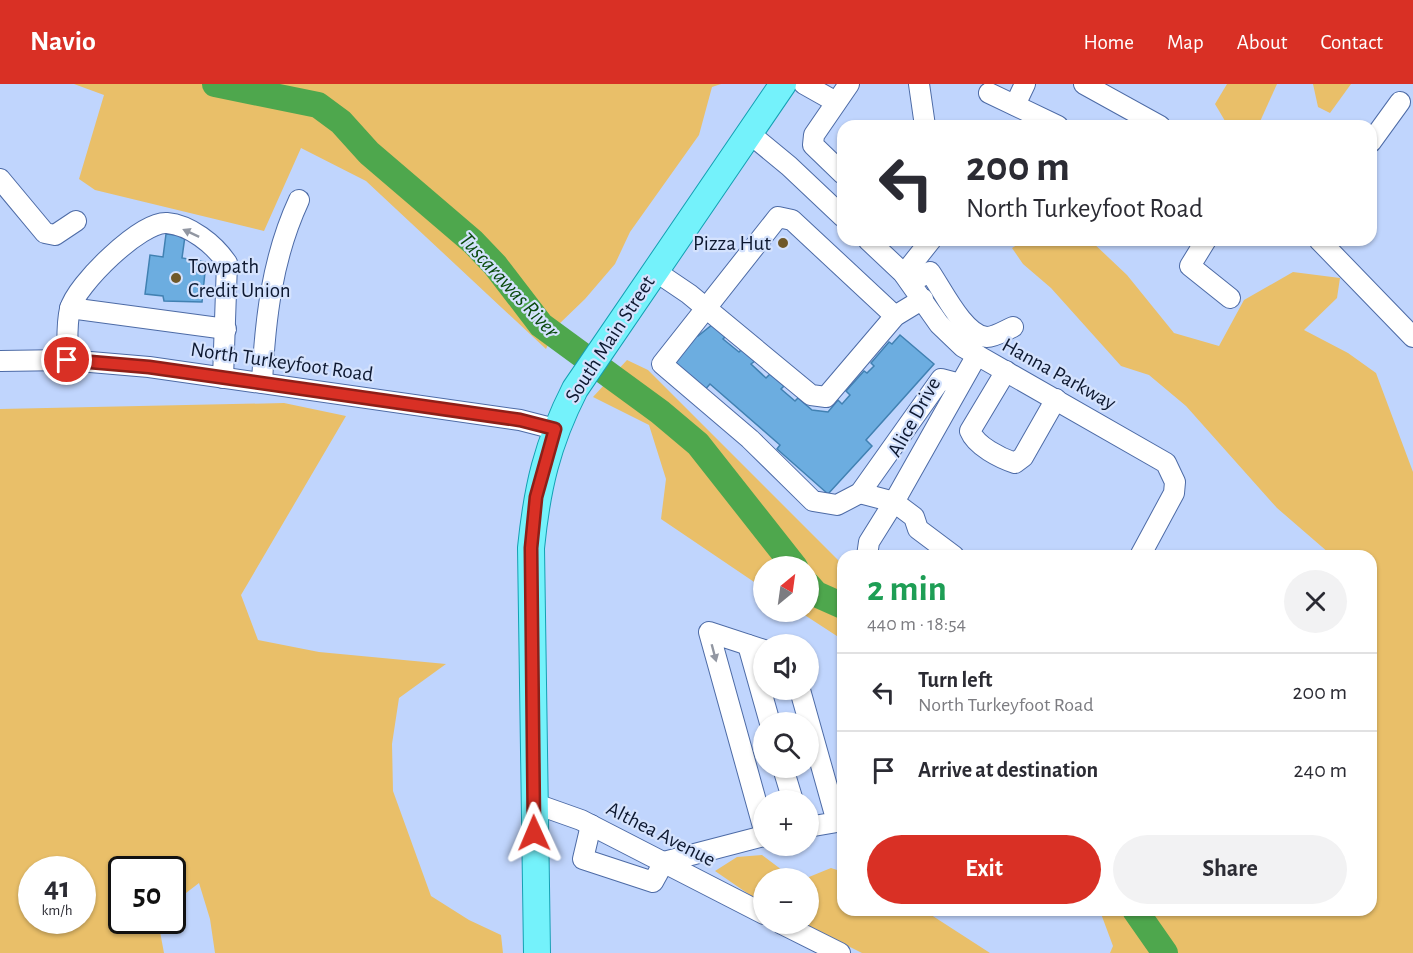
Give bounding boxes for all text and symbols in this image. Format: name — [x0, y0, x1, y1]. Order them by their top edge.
text: Navio — [30, 28, 96, 56]
text: Home — [1083, 32, 1134, 53]
text: Map — [1167, 32, 1204, 53]
text: About — [1237, 32, 1287, 53]
text: Contact — [1320, 32, 1383, 53]
icon: left — [867, 144, 945, 222]
text: 200 m — [966, 146, 1070, 188]
text: North Turkeyfoot Road — [966, 195, 1203, 222]
one-way arrow — [182, 228, 199, 237]
water label: Tuscarawas River — [455, 228, 564, 342]
place label: Pizza Hut — [693, 233, 771, 254]
marker: Pizza Hut — [776, 236, 790, 250]
place label: Towpath Credit Union — [188, 256, 291, 301]
marker: Towpath Credit Union — [169, 271, 183, 285]
street label: South Main Street — [561, 272, 659, 406]
pin — [41, 334, 92, 385]
street label: Hanna Parkway — [999, 334, 1119, 414]
street label: North Turkeyfoot Road — [189, 339, 375, 385]
icon: arrive — [50, 343, 83, 376]
street label: Alice Drive — [884, 374, 944, 460]
north arrow — [753, 556, 819, 622]
map controls — [753, 556, 819, 934]
button: close — [1284, 570, 1347, 633]
text: 2 min — [867, 571, 947, 607]
text: 440 m · 18:54 — [867, 614, 966, 634]
button: sound — [753, 634, 819, 700]
one-way arrow — [710, 643, 720, 662]
text: Turn left — [918, 669, 992, 691]
icon: left — [867, 676, 900, 709]
text: 200 m — [1293, 681, 1347, 703]
text: North Turkeyfoot Road — [918, 695, 1094, 715]
button: search — [753, 712, 819, 778]
icon: arrive — [867, 754, 900, 787]
text: Arrive at destination — [918, 759, 1098, 781]
text: 240 m — [1294, 759, 1347, 781]
button: + — [753, 790, 819, 856]
street label: Althea Avenue — [603, 798, 719, 870]
position arrow — [502, 801, 566, 865]
button: Exit — [867, 835, 1101, 904]
button: Share — [1113, 835, 1347, 904]
speed limit sign: 50 — [108, 856, 186, 934]
button: − — [753, 868, 819, 934]
text: 41 — [44, 873, 70, 903]
text: km/h — [42, 903, 72, 918]

